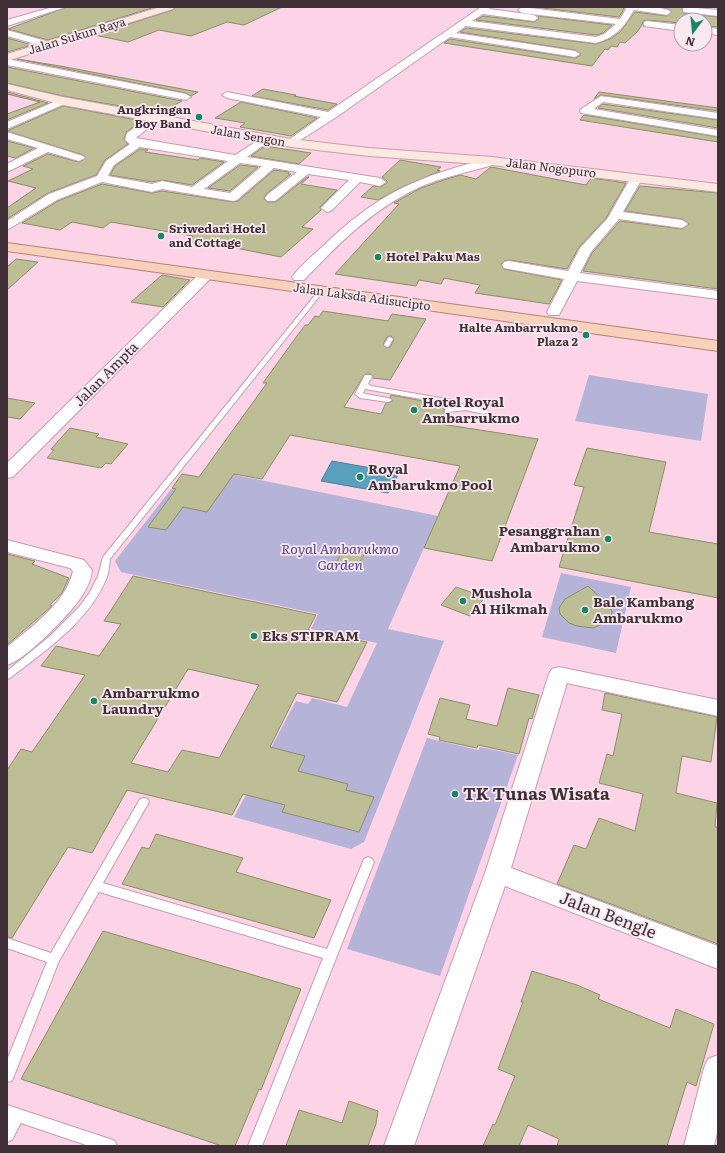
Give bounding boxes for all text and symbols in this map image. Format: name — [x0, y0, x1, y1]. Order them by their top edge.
street label: Jalan Sukun Raya — [26, 12, 128, 58]
north arrow — [673, 12, 713, 52]
text: N — [683, 34, 697, 52]
place label: Angkringan Boy Band — [117, 100, 192, 132]
marker: Angkringan Boy Band — [194, 112, 204, 122]
street label: Jalan Sengon — [209, 120, 287, 150]
street label: Jalan Nogopuro — [505, 153, 597, 181]
place label: Sriwedari Hotel and Cottage — [169, 219, 266, 251]
marker: Sriwedari Hotel and Cottage — [156, 231, 166, 241]
place label: Hotel Paku Mas — [386, 247, 480, 265]
marker: Hotel Paku Mas — [373, 252, 383, 262]
street label: Jalan Laksda Adisucipto — [292, 277, 432, 315]
place label: Halte Ambarrukmo Plaza 2 — [459, 318, 579, 350]
marker: Halte Ambarrukmo Plaza 2 — [581, 330, 591, 340]
street label: Jalan Ampta — [69, 336, 142, 410]
place label: Hotel Royal Ambarrukmo — [422, 391, 520, 427]
marker: Hotel Royal Ambarrukmo — [409, 405, 419, 415]
place label: Royal Ambarukmo Pool — [368, 458, 492, 494]
marker: Royal Ambarukmo Pool — [355, 472, 365, 482]
place label: Pesanggrahan Ambarukmo — [499, 520, 600, 556]
marker: Pesanggrahan Ambarukmo — [603, 534, 613, 544]
park label: Royal Ambarukmo Garden — [281, 538, 399, 574]
place label: Mushola Al Hikmah — [471, 582, 548, 618]
place label: Bale Kambang Ambarukmo — [593, 591, 695, 627]
marker: Mushola Al Hikmah — [458, 596, 468, 606]
marker: Bale Kambang Ambarukmo — [580, 605, 590, 615]
place label: Eks STIPRAM — [262, 625, 359, 645]
marker: Eks STIPRAM — [249, 631, 259, 641]
place label: Ambarrukmo Laundry — [102, 682, 200, 718]
marker: Ambarrukmo Laundry — [89, 696, 99, 706]
place label: TK Tunas Wisata — [463, 780, 610, 805]
marker: TK Tunas Wisata — [450, 789, 460, 799]
street label: Jalan Bengle — [556, 884, 661, 944]

